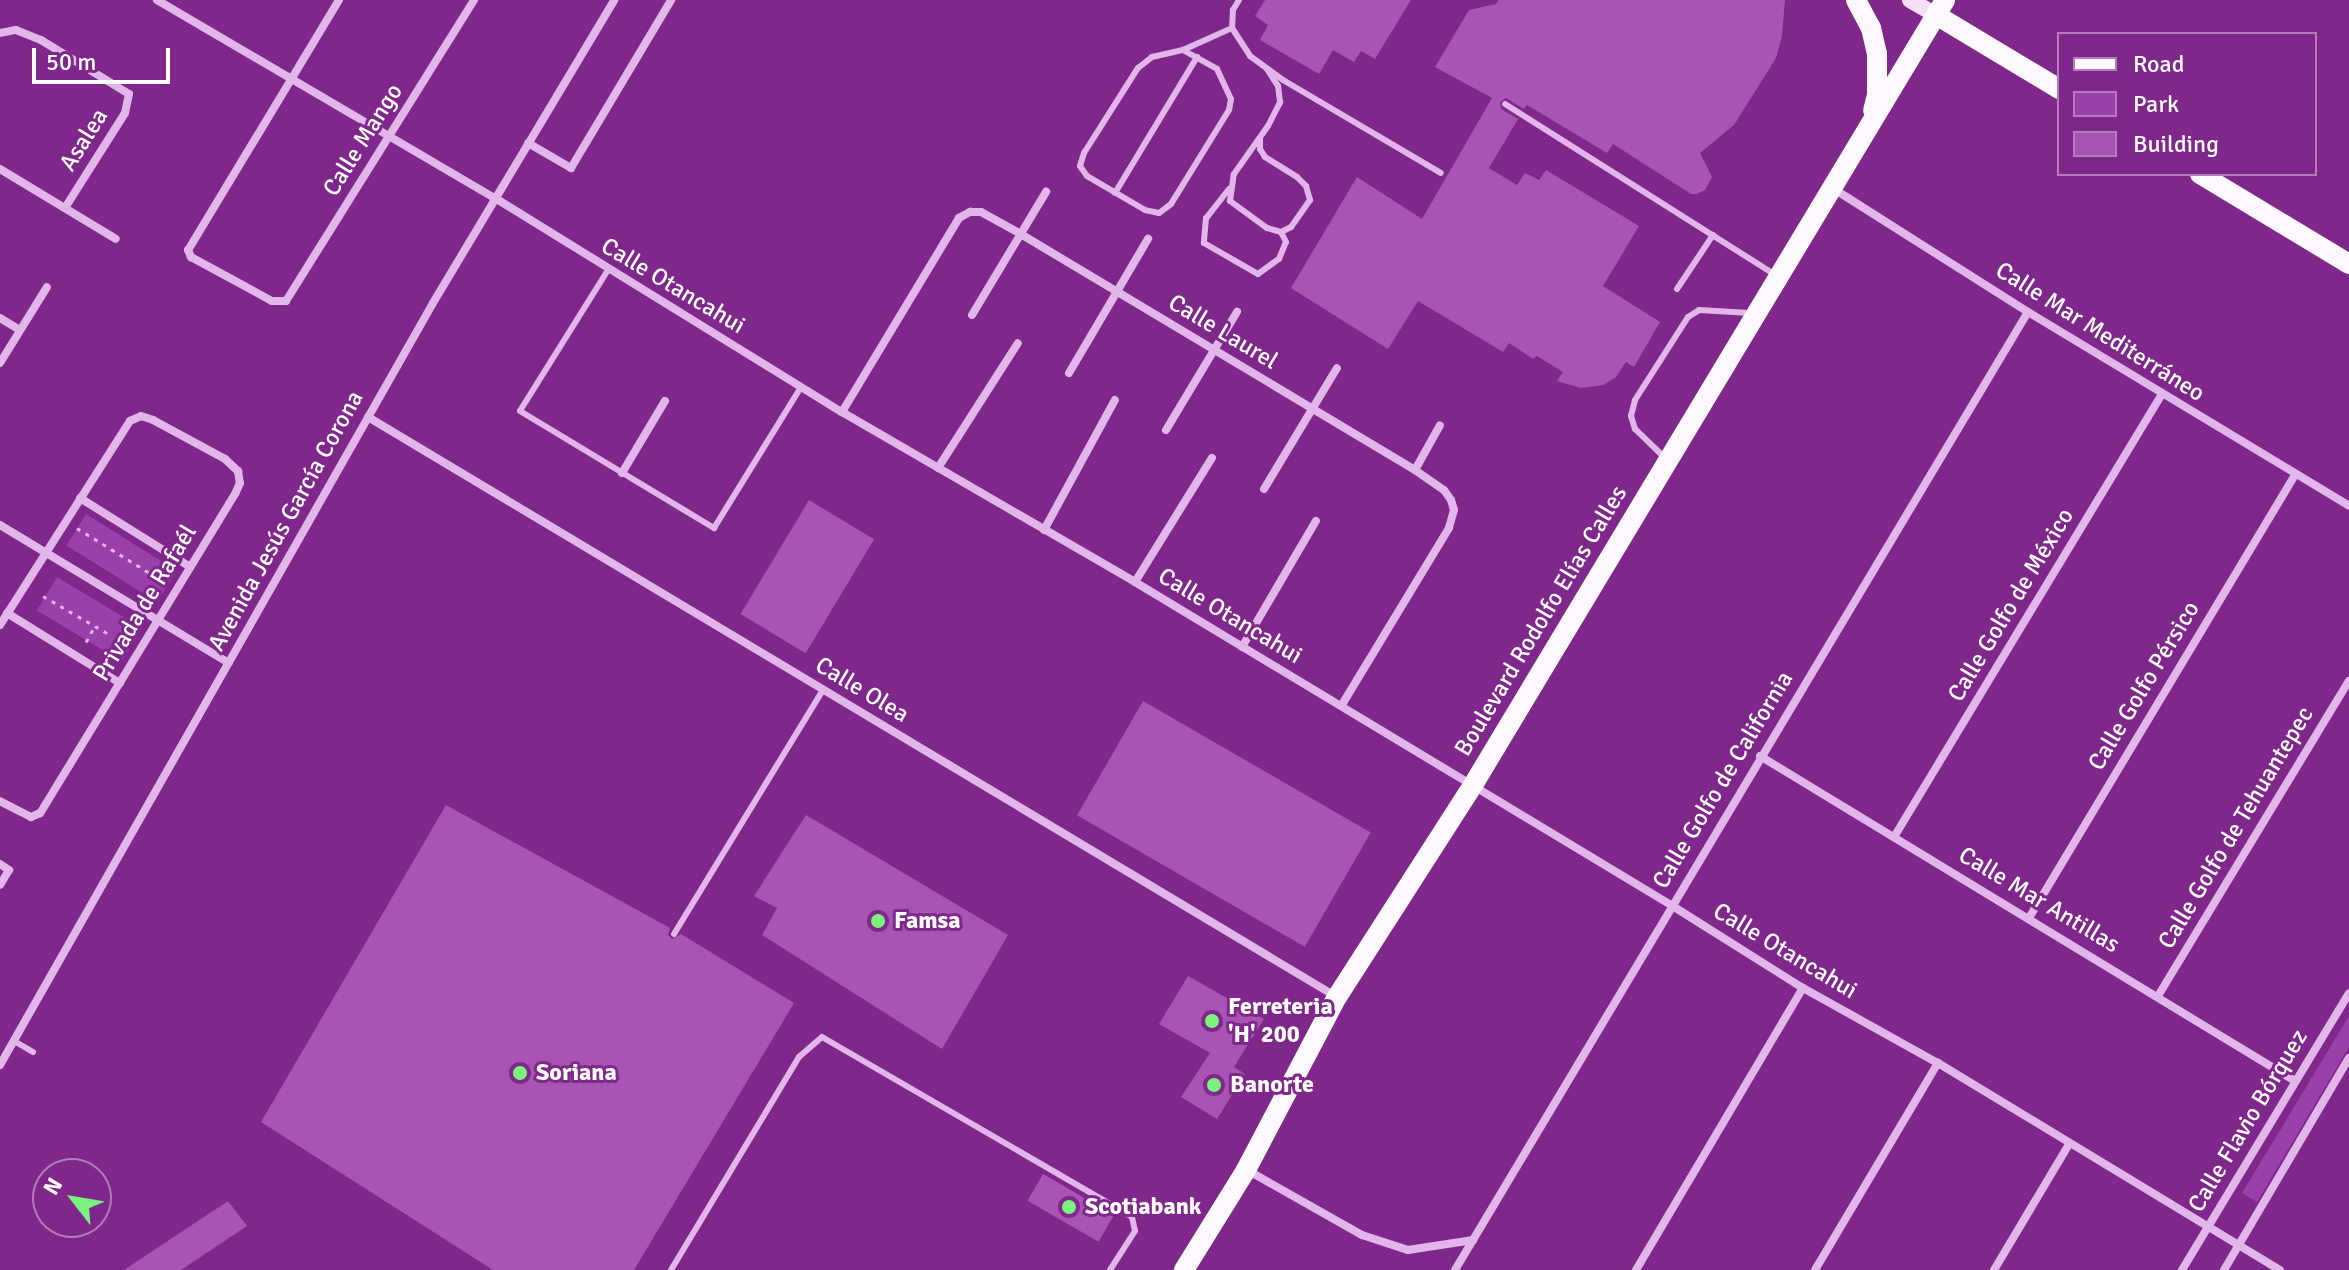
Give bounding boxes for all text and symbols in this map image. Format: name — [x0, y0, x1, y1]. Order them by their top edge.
scale bar — [36, 32, 174, 82]
legend — [2057, 32, 2317, 176]
text: 50 m — [46, 47, 96, 77]
text: Road — [2133, 49, 2184, 79]
street label: Calle Mango — [317, 78, 409, 202]
text: Park — [2133, 89, 2179, 119]
street label: Asalea — [54, 103, 114, 177]
text: Building — [2133, 129, 2219, 159]
street label: Calle Otancahui — [596, 232, 750, 340]
street label: Calle Mar Mediterráneo — [1990, 256, 2210, 408]
street label: Calle Laurel — [1163, 288, 1283, 376]
street label: Avenida Jesús García Corona — [202, 386, 370, 656]
street label: Boulevard Rodolfo Elías Calles — [1449, 481, 1633, 761]
street label: Calle Golfo de México — [1942, 503, 2080, 707]
street label: Privada de Rafaél — [87, 520, 203, 686]
street label: Calle Otancahui — [1153, 562, 1307, 670]
street label: Calle Golfo Pérsico — [2082, 596, 2206, 776]
street label: Calle Olea — [810, 651, 914, 729]
street label: Calle Golfo de California — [1647, 666, 1799, 894]
street label: Calle Golfo de Tehuantepec — [2152, 702, 2320, 954]
street label: Calle Mar Antillas — [1953, 841, 2125, 959]
street label: Calle Otancahui — [1708, 897, 1862, 1005]
place label: Famsa — [894, 907, 961, 935]
marker: Famsa — [869, 912, 887, 930]
place label: Ferreteria 'H' 200 — [1228, 993, 1333, 1049]
marker: Ferreteria 'H' 200 — [1203, 1012, 1221, 1030]
street label: Calle Flavio Bórquez — [2182, 1025, 2314, 1217]
place label: Soriana — [536, 1059, 617, 1087]
marker: Soriana — [511, 1064, 529, 1082]
place label: Banorte — [1230, 1071, 1314, 1099]
marker: Banorte — [1205, 1076, 1223, 1094]
north arrow — [32, 1158, 112, 1238]
text: N — [37, 1173, 68, 1200]
place label: Scotiabank — [1085, 1193, 1201, 1221]
marker: Scotiabank — [1060, 1198, 1078, 1216]

